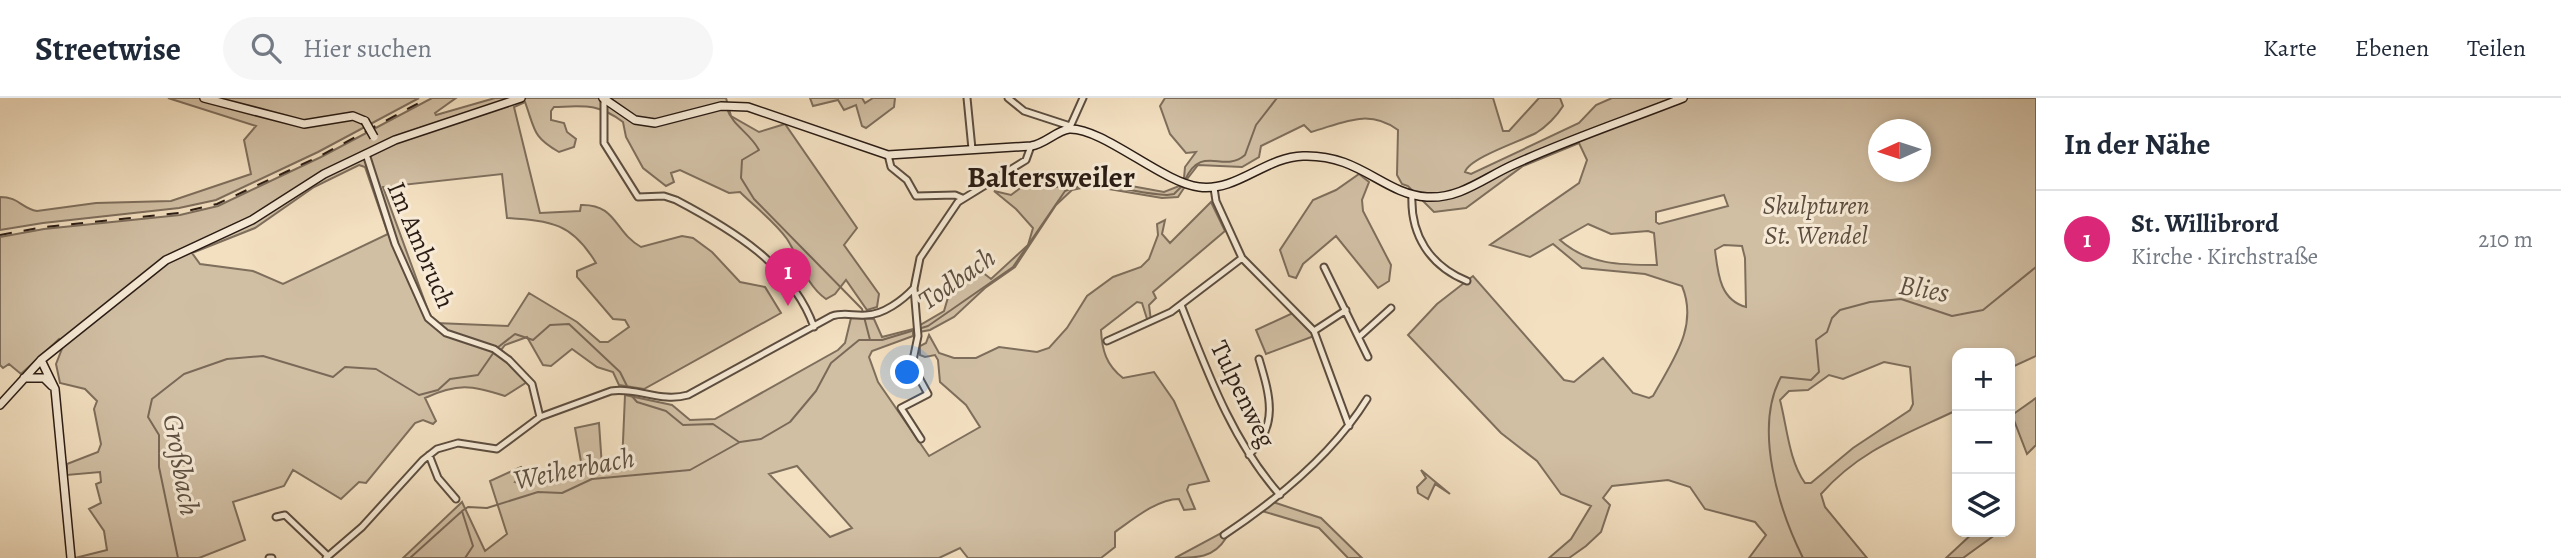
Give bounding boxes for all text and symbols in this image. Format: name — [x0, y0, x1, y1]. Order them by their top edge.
search box — [223, 17, 713, 80]
text: Streetwise — [35, 26, 181, 71]
icon: search — [247, 29, 285, 67]
text: Hier suchen — [303, 31, 432, 66]
text: Karte — [2263, 32, 2317, 64]
text: Ebenen — [2355, 32, 2429, 64]
text: Teilen — [2467, 32, 2526, 64]
north arrow — [1868, 119, 1931, 182]
text: In der Nähe — [2064, 124, 2210, 164]
district label: Baltersweiler — [967, 157, 1135, 197]
street label: Im Ambruch — [379, 176, 463, 314]
park label: Skulpturen St. Wendel — [1763, 188, 1869, 253]
text: St. Willibrord — [2131, 206, 2279, 241]
text: 1 — [2083, 224, 2091, 255]
text: 210 m — [2478, 224, 2533, 255]
water label: Todbach — [911, 239, 1003, 319]
text: Kirche · Kirchstraße — [2131, 241, 2318, 272]
pin: 1 — [765, 248, 811, 306]
water label: Blies — [1896, 266, 1952, 312]
street label: Tulpenweg — [1202, 335, 1284, 453]
map controls — [1952, 348, 2015, 537]
button: + — [1952, 348, 2015, 411]
your location — [890, 355, 924, 389]
water label: Großbach — [153, 411, 209, 519]
button: − — [1952, 411, 2015, 474]
water label: Weiherbach — [510, 439, 638, 499]
button: layers — [1952, 474, 2015, 537]

